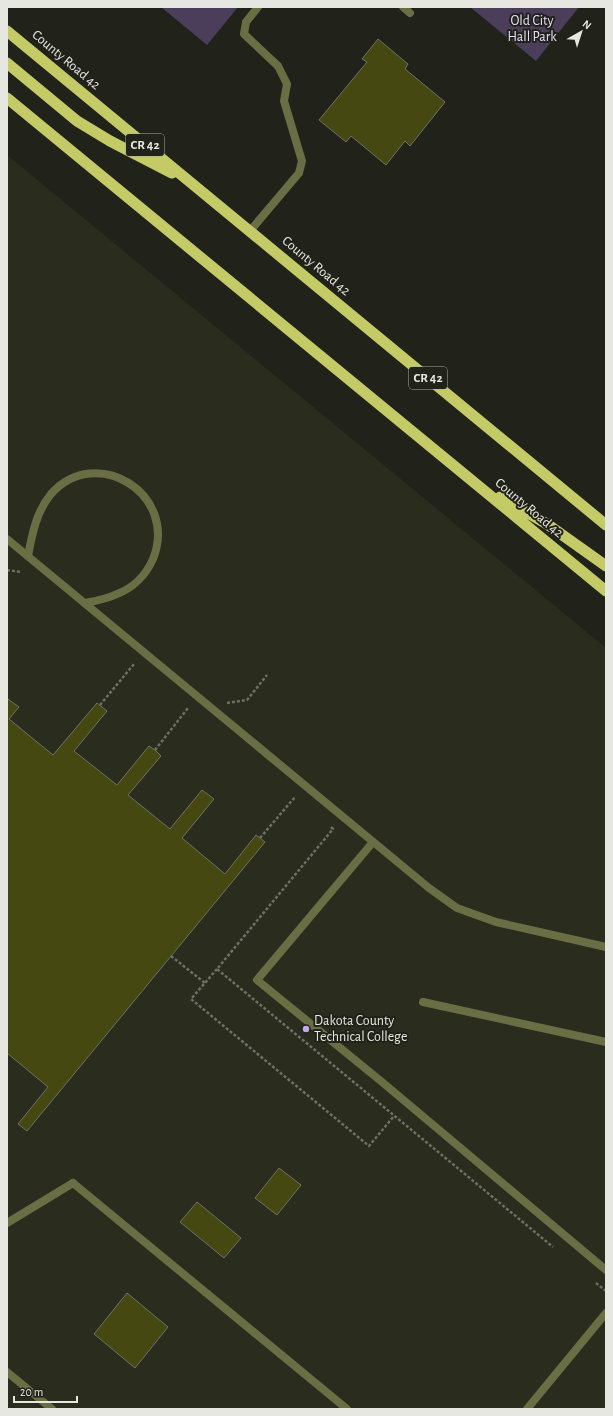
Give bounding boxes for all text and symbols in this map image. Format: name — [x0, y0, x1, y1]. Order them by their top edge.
north arrow — [561, 12, 601, 52]
park label: Old City Hall Park — [507, 14, 557, 44]
text: N — [581, 18, 593, 31]
street label: County Road 42 — [29, 28, 103, 92]
road number: CR 42 — [126, 134, 164, 156]
street label: County Road 42 — [279, 234, 353, 298]
road number: CR 42 — [409, 367, 447, 389]
street label: County Road 42 — [492, 476, 566, 540]
place label: Dakota County Technical College — [314, 1014, 407, 1044]
marker: Dakota County Technical College — [301, 1024, 311, 1034]
scale bar — [14, 1378, 77, 1404]
text: 20 m — [20, 1386, 43, 1398]

